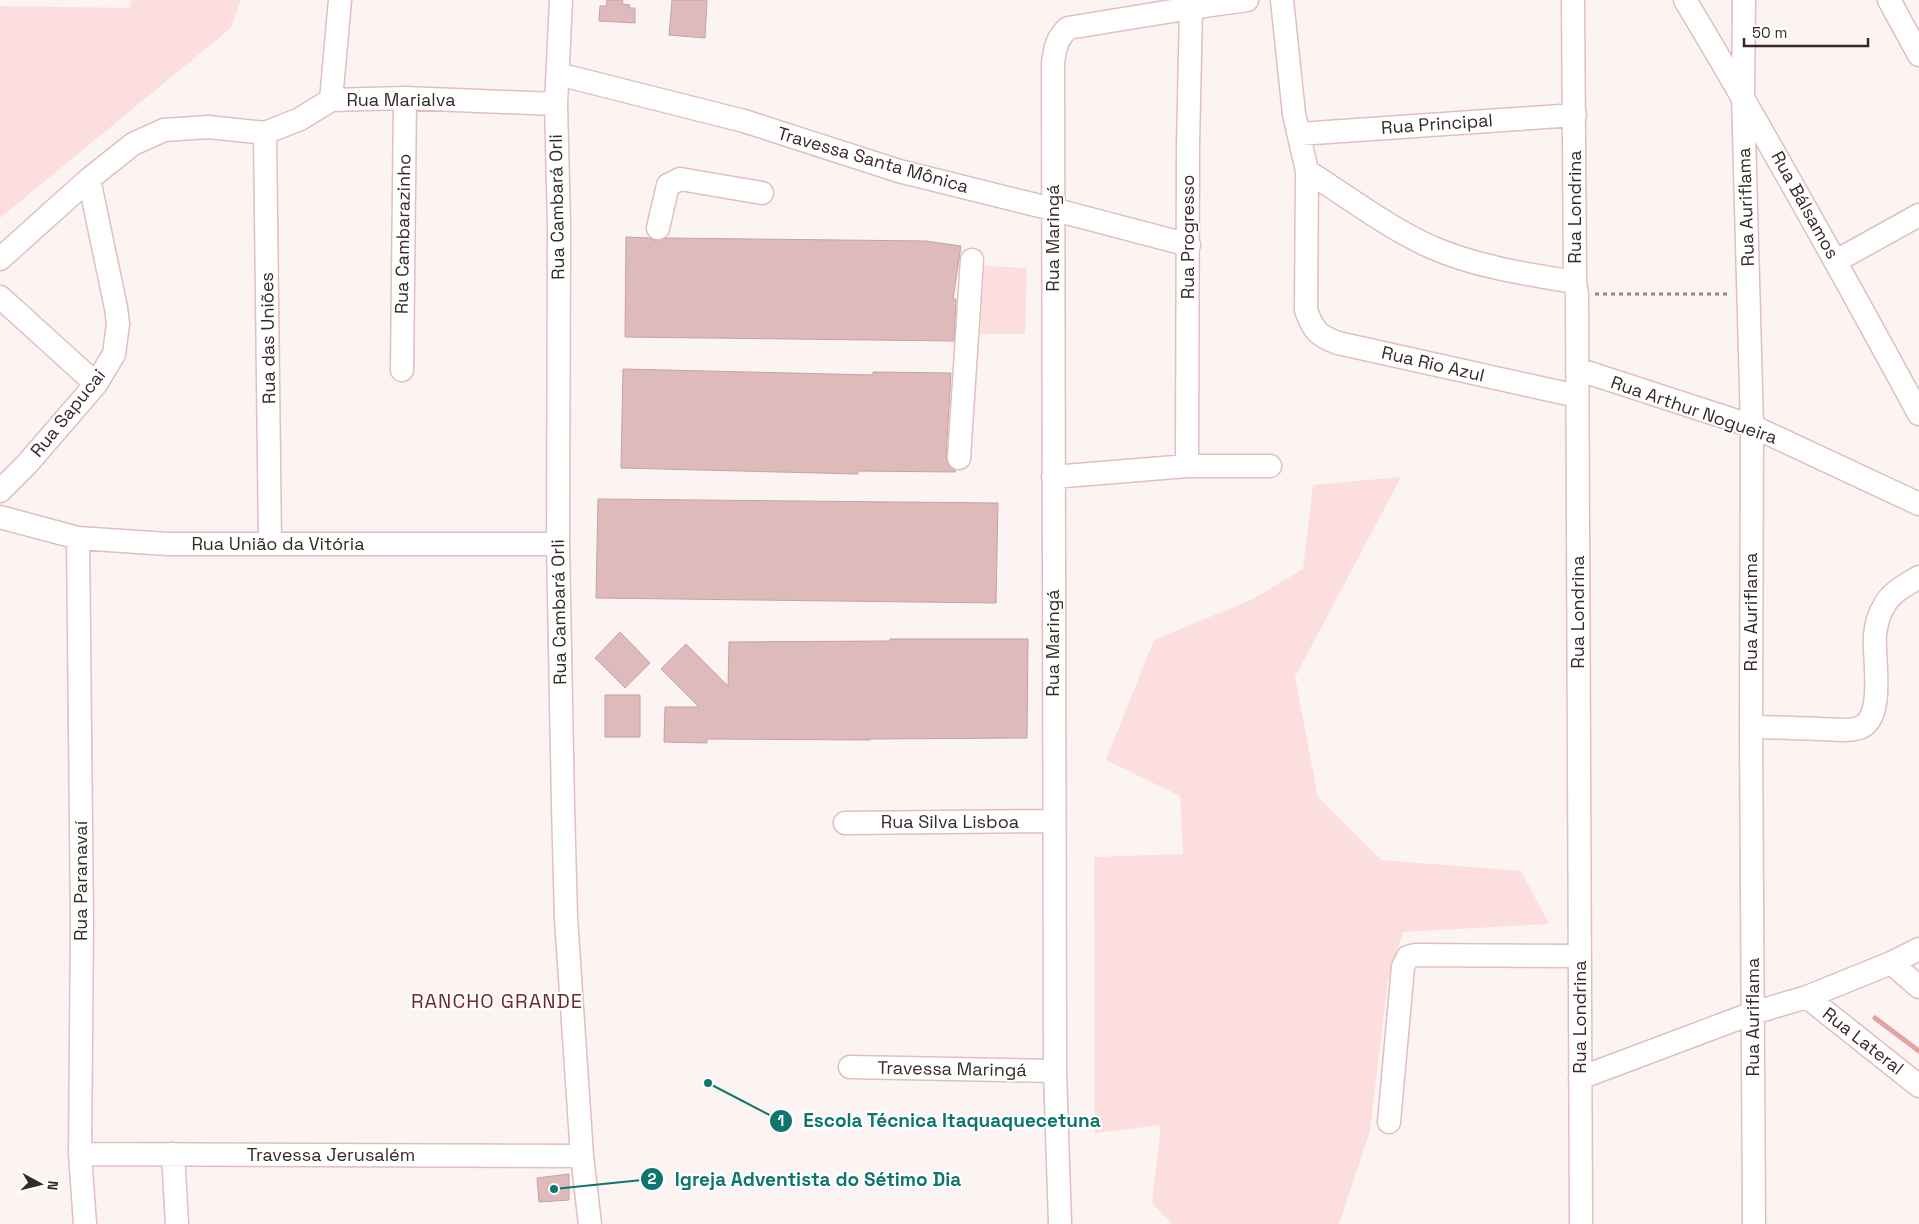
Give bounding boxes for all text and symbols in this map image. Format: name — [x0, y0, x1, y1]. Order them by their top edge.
scale bar — [1744, 15, 1868, 47]
text: 50 m — [1752, 23, 1787, 42]
street label: Rua Marialva — [347, 88, 456, 111]
street label: Rua Principal — [1380, 108, 1494, 139]
street label: Travessa Santa Mônica — [775, 121, 972, 198]
street label: Rua Cambará Orli — [544, 134, 569, 280]
street label: Rua Auriflama — [1732, 147, 1759, 267]
street label: Rua Bálsamos — [1766, 147, 1845, 263]
street label: Rua Londrina — [1563, 150, 1586, 264]
street label: Rua Cambarazinho — [390, 154, 415, 314]
street label: Rua Progresso — [1176, 175, 1199, 299]
street label: Rua Maringá — [1041, 184, 1064, 292]
street label: Rua das Uniões — [255, 272, 280, 404]
street label: Rua Rio Azul — [1379, 341, 1487, 387]
street label: Rua Sapucai — [25, 364, 110, 461]
street label: Rua Arthur Nogueira — [1608, 370, 1780, 449]
street label: Rua União da Vitória — [191, 532, 365, 555]
street label: Rua Cambará Orli — [546, 539, 571, 685]
street label: Rua Auriflama — [1739, 553, 1762, 671]
street label: Rua Londrina — [1566, 555, 1589, 669]
street label: Rua Maringá — [1041, 589, 1064, 697]
street label: Rua Silva Lisboa — [881, 810, 1019, 833]
street label: Rua Paranavaí — [69, 820, 92, 941]
street label: Rua Auriflama — [1741, 958, 1764, 1076]
street label: Rua Londrina — [1568, 960, 1591, 1074]
district label: RANCHO GRANDE — [411, 988, 583, 1014]
street label: Rua Lateral — [1818, 1002, 1909, 1079]
street label: Travessa Maringá — [877, 1056, 1027, 1081]
callout: Escola Técnica Itaquaquecetuna — [768, 1104, 1111, 1138]
text: Escola Técnica Itaquaquecetuna — [803, 1108, 1101, 1133]
text: 1 — [778, 1111, 784, 1130]
street label: Travessa Jerusalém — [247, 1143, 415, 1166]
north arrow — [15, 1159, 65, 1209]
callout: Igreja Adventista do Sétimo Dia — [640, 1162, 972, 1196]
text: Igreja Adventista do Sétimo Dia — [675, 1167, 961, 1192]
text: 2 — [648, 1169, 657, 1188]
text: N — [43, 1180, 62, 1191]

